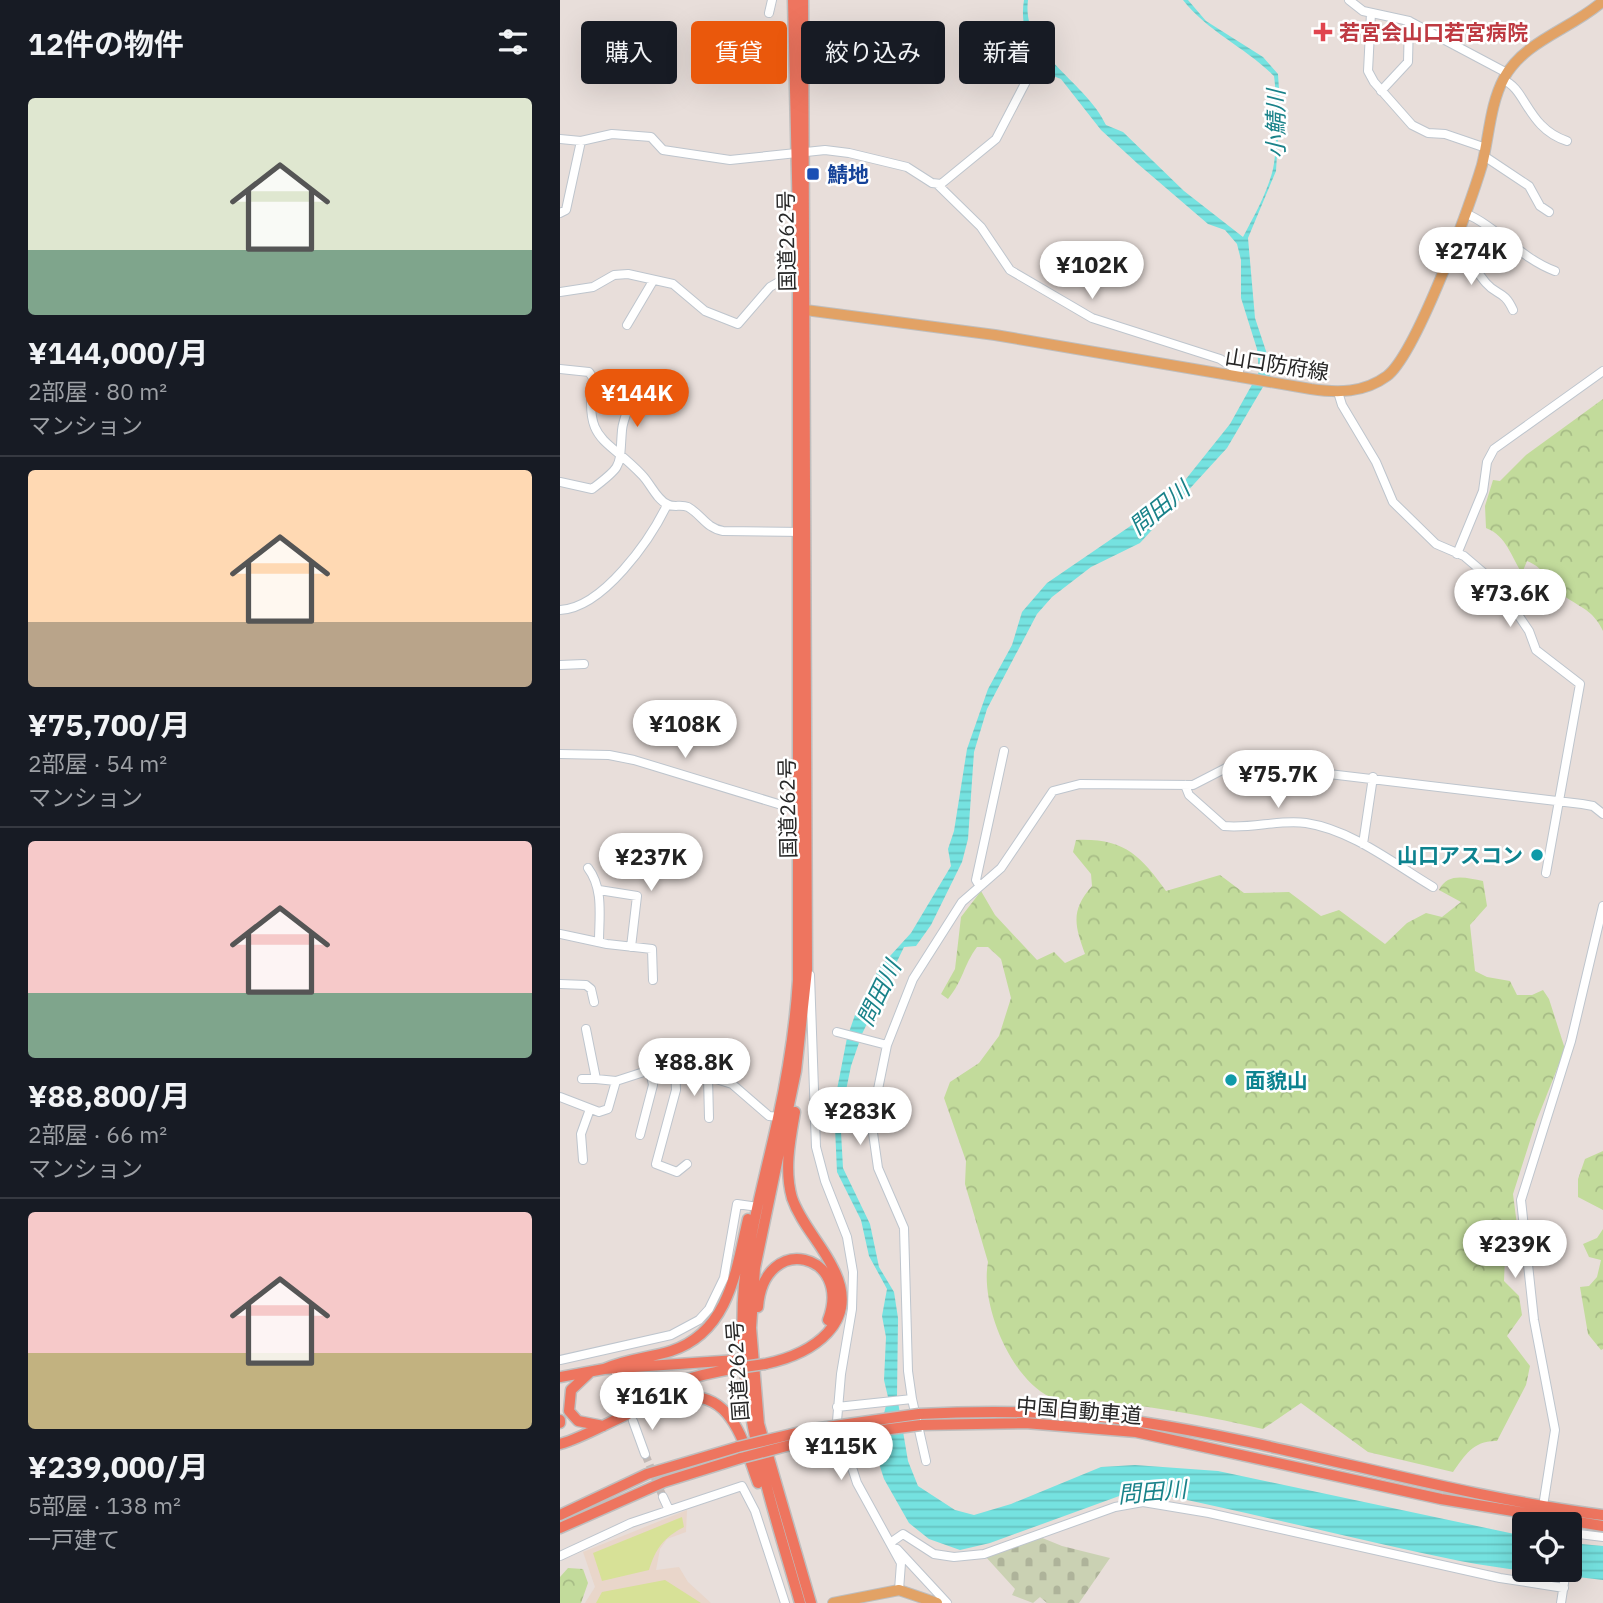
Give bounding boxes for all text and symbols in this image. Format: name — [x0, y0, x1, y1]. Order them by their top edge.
place label: 若宮会山口若宮病院 — [1339, 18, 1528, 46]
chip: 購入 — [581, 21, 677, 84]
chip: 賃貸 — [691, 21, 787, 84]
chip: 絞り込み — [801, 21, 945, 84]
chip: 新着 — [959, 21, 1055, 84]
marker: 若宮会山口若宮病院 — [1313, 22, 1333, 42]
icon: filters — [494, 23, 532, 61]
text: 12件の物件 — [28, 24, 184, 63]
water label: 小鯖川 — [1260, 87, 1290, 159]
icon: home — [217, 144, 343, 270]
place label: 鯖地 — [827, 160, 869, 188]
marker: 鯖地 — [805, 166, 821, 182]
street label: 国道262号 — [771, 190, 801, 292]
pin: ¥274K — [1422, 228, 1520, 287]
text: ¥274K — [1435, 235, 1507, 265]
pin: ¥102K — [1043, 242, 1141, 301]
text: ¥102K — [1056, 249, 1128, 279]
text: ¥144,000/月 — [28, 333, 209, 372]
street label: 山口防府線 — [1223, 342, 1331, 386]
pin: ¥144K — [588, 370, 686, 429]
text: 2部屋 · 80 m² — [28, 376, 167, 406]
text: ¥144K — [601, 377, 673, 407]
text: マンション — [28, 410, 143, 440]
water label: 問田川 — [1123, 472, 1198, 540]
icon: home — [217, 516, 343, 642]
pin: ¥73.6K — [1453, 570, 1567, 629]
text: ¥73.6K — [1470, 577, 1550, 607]
pin: ¥108K — [636, 700, 734, 760]
text: ¥75,700/月 — [28, 705, 191, 744]
text: ¥108K — [649, 708, 721, 738]
text: 2部屋 · 54 m² — [28, 748, 167, 778]
pin: ¥75.7K — [1221, 750, 1335, 810]
street label: 国道262号 — [772, 757, 802, 859]
text: ¥75.7K — [1238, 758, 1318, 788]
text: マンション — [28, 782, 143, 812]
pin: ¥237K — [602, 834, 700, 893]
text: ¥237K — [615, 841, 687, 871]
place label: 山口アスコン — [1397, 841, 1523, 869]
marker: 山口アスコン — [1529, 847, 1545, 863]
icon: home — [217, 887, 343, 1013]
water label: 問田川 — [849, 953, 908, 1031]
pin: ¥88.8K — [637, 1038, 751, 1098]
text: ¥88.8K — [654, 1046, 734, 1076]
place label: 面貌山 — [1245, 1066, 1308, 1094]
marker: 面貌山 — [1223, 1072, 1239, 1088]
text: ¥88,800/月 — [28, 1076, 191, 1115]
pin: ¥283K — [811, 1088, 909, 1147]
text: ¥283K — [824, 1095, 896, 1125]
text: 2部屋 · 66 m² — [28, 1119, 167, 1149]
text: マンション — [28, 1153, 143, 1183]
pin: ¥239K — [1466, 1220, 1564, 1280]
text: ¥239K — [1479, 1228, 1551, 1258]
icon: home — [217, 1258, 343, 1384]
street label: 国道262号 — [720, 1320, 754, 1422]
pin: ¥161K — [603, 1372, 701, 1432]
text: ¥161K — [616, 1380, 688, 1410]
street label: 中国自動車道 — [1015, 1391, 1143, 1429]
pin: ¥115K — [792, 1422, 890, 1482]
text: ¥115K — [805, 1430, 877, 1460]
text: ¥239,000/月 — [28, 1447, 209, 1486]
water label: 問田川 — [1116, 1473, 1191, 1509]
text: 5部屋 · 138 m² — [28, 1490, 181, 1520]
map controls — [1512, 1512, 1582, 1582]
button: locate — [1512, 1512, 1582, 1582]
text: 一戸建て — [28, 1524, 120, 1554]

